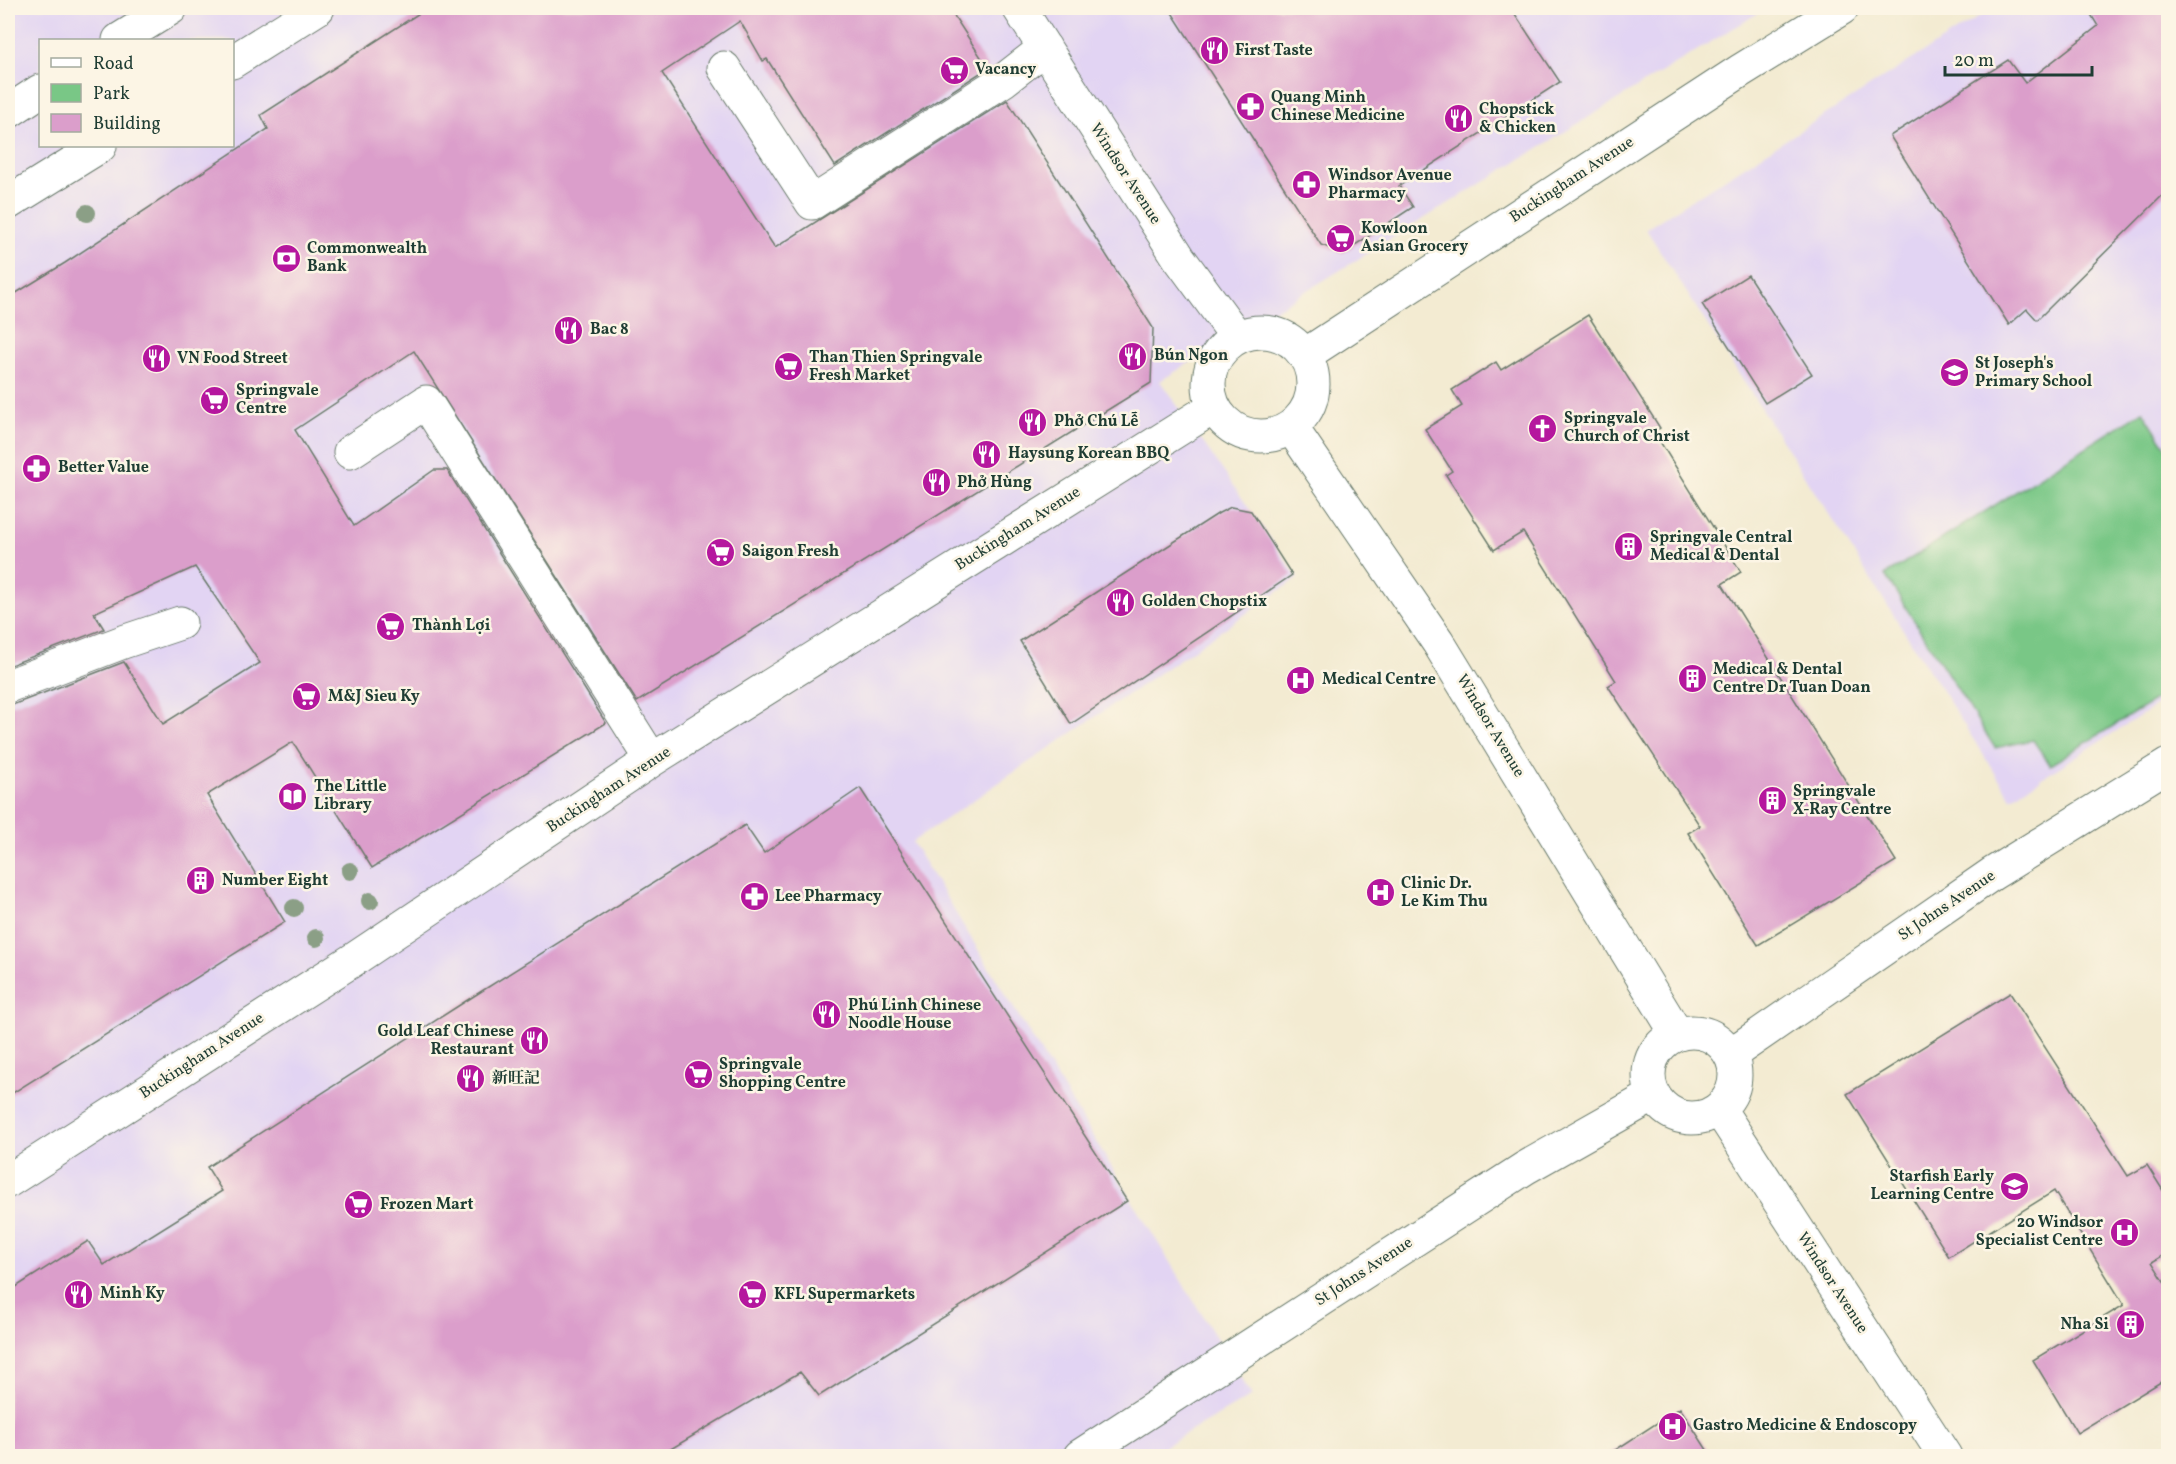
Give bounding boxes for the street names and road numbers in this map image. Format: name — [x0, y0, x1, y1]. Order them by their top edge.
street label: Windsor Avenue — [1084, 119, 1166, 229]
street label: Buckingham Avenue — [1506, 132, 1638, 228]
street label: Buckingham Avenue — [951, 481, 1085, 577]
street label: Windsor Avenue — [1451, 670, 1529, 782]
street label: Buckingham Avenue — [543, 742, 675, 838]
street label: St Johns Avenue — [1894, 865, 2000, 947]
street label: Buckingham Avenue — [136, 1008, 268, 1104]
street label: Windsor Avenue — [1791, 1228, 1873, 1338]
street label: St Johns Avenue — [1311, 1232, 1417, 1312]

